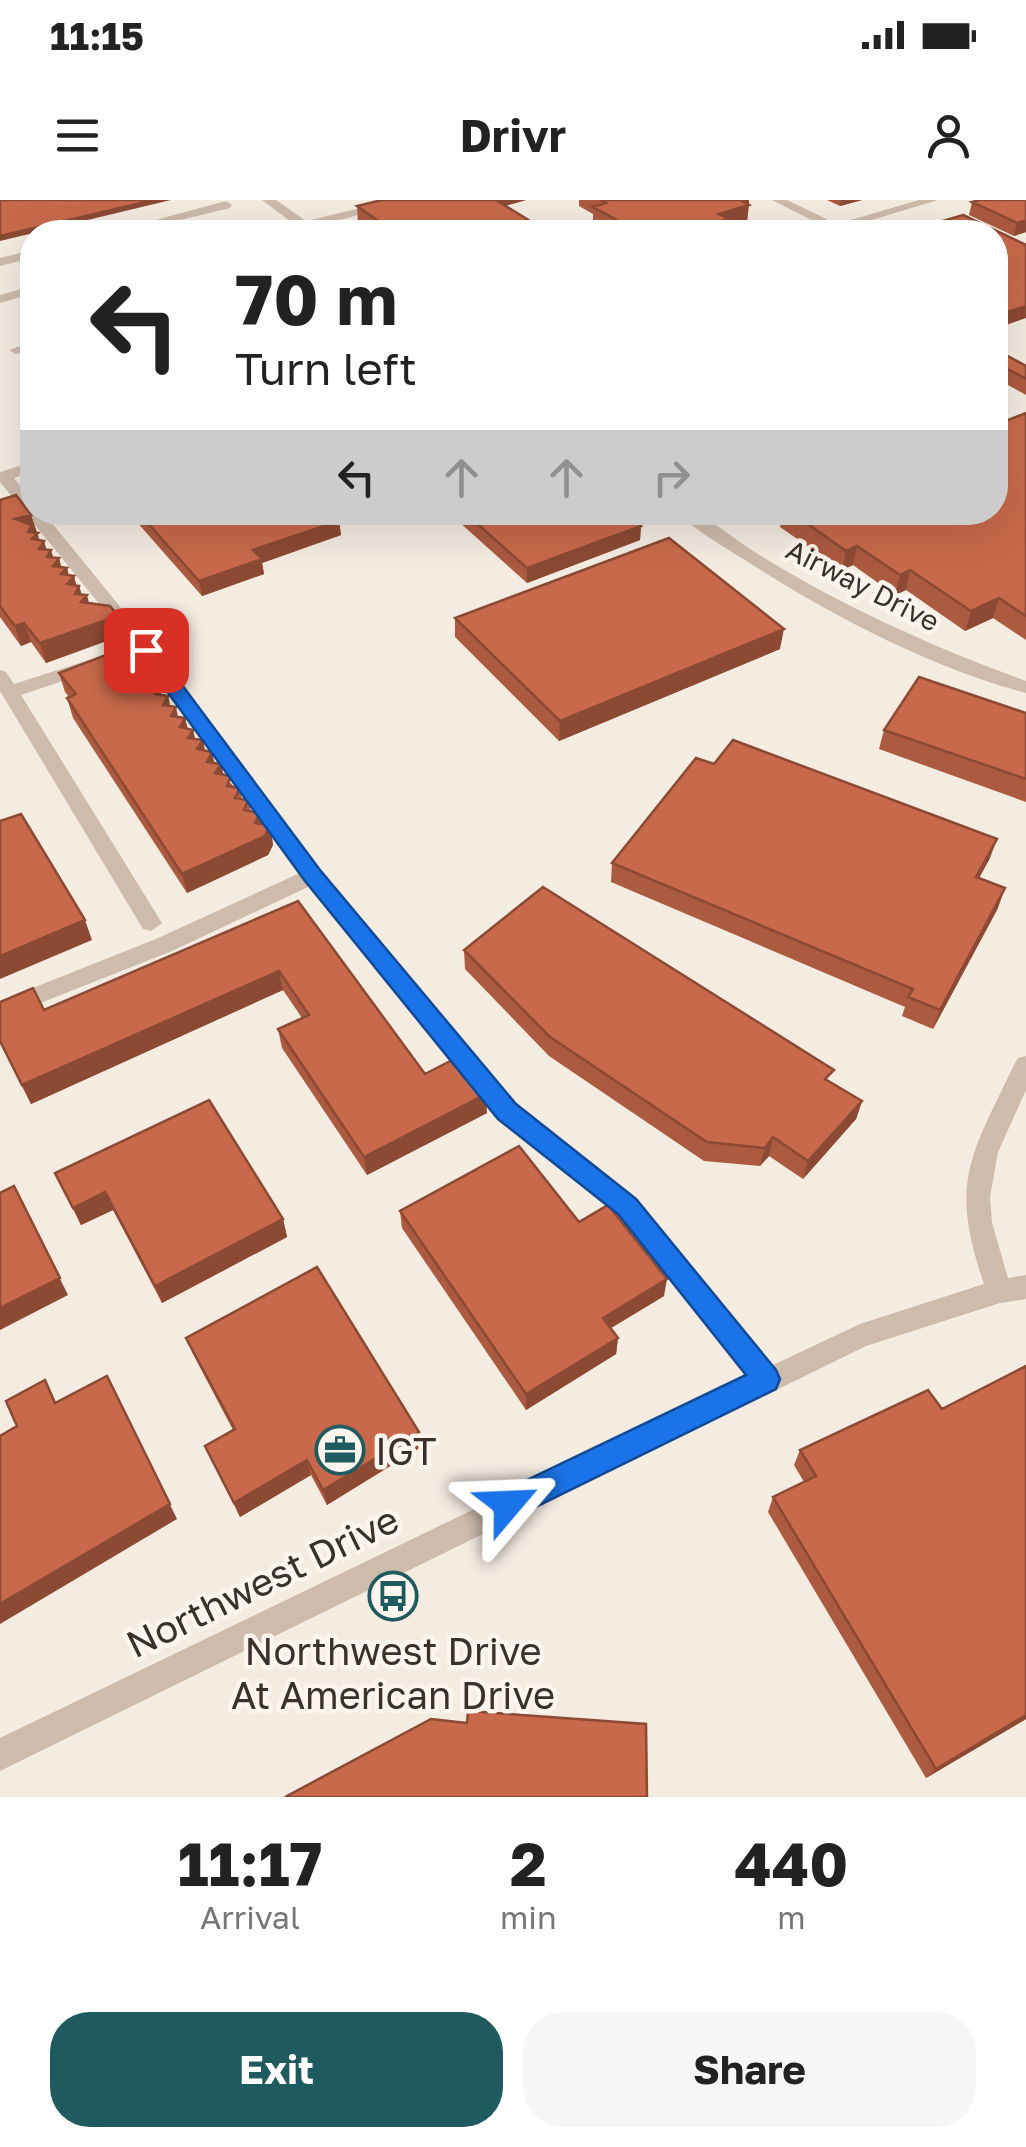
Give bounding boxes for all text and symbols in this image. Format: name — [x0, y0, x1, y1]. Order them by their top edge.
text: 11:15 — [50, 13, 144, 58]
icon: menu — [50, 108, 105, 163]
text: Drivr — [460, 108, 566, 162]
icon: person — [921, 108, 976, 163]
text: 70 m — [235, 256, 397, 340]
icon: left — [70, 260, 200, 390]
text: Turn left — [235, 341, 417, 395]
icon: left — [329, 450, 384, 505]
icon: ahead — [434, 450, 489, 505]
icon: ahead — [539, 450, 594, 505]
icon: right — [644, 450, 699, 505]
street label: Airway Drive — [781, 532, 945, 638]
pin — [104, 608, 189, 693]
icon: arrive — [119, 623, 174, 678]
office icon: IGT — [314, 1424, 366, 1476]
place label: IGT — [375, 1428, 437, 1473]
position arrow — [456, 1452, 560, 1556]
street label: Northwest Drive — [119, 1496, 405, 1666]
bus stop icon: Northwest Drive At American Drive — [367, 1570, 419, 1622]
place label: Northwest Drive At American Drive — [231, 1628, 555, 1717]
text: 11:17 — [178, 1827, 322, 1899]
text: 2 — [510, 1827, 547, 1899]
text: 440 — [734, 1827, 848, 1899]
text: Arrival — [200, 1898, 300, 1936]
text: min — [500, 1898, 557, 1936]
text: m — [777, 1898, 805, 1936]
button: Exit — [50, 2012, 503, 2127]
button: Share — [523, 2012, 976, 2127]

